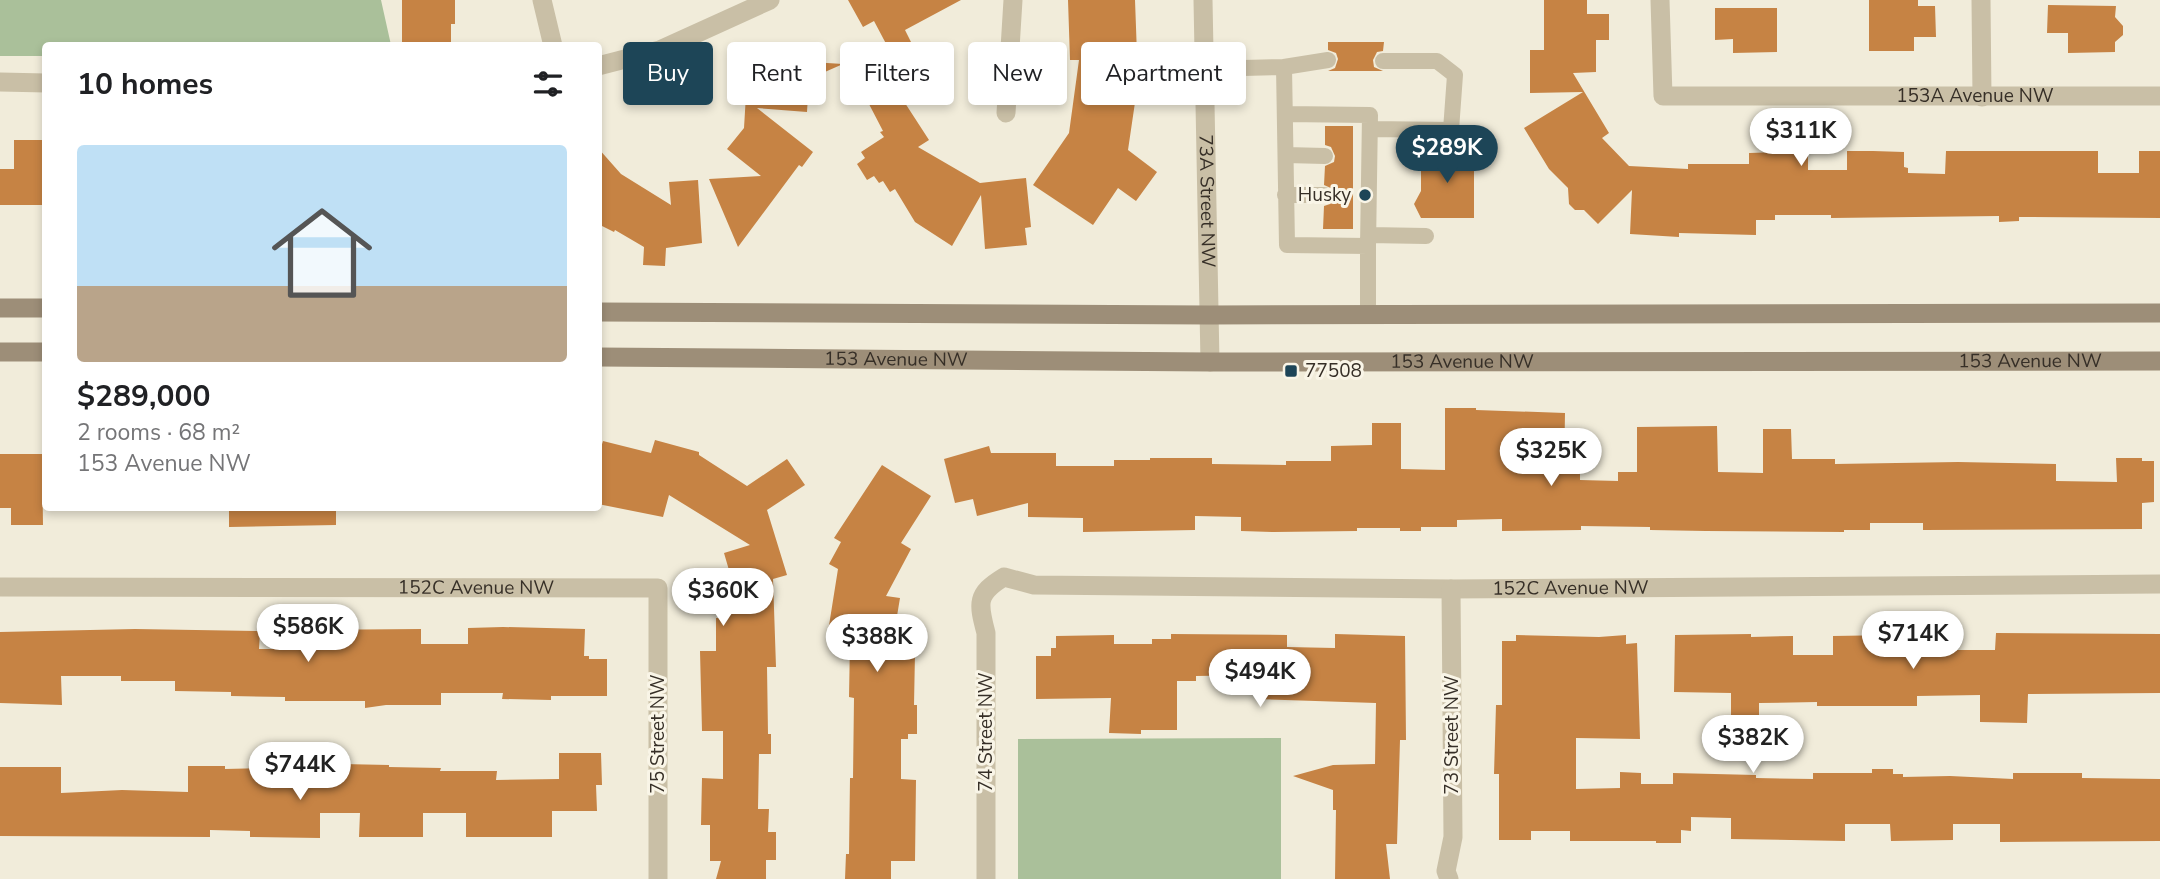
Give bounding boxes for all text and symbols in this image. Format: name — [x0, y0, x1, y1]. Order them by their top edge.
chip: Buy — [623, 42, 713, 105]
chip: Rent — [727, 42, 826, 105]
chip: Filters — [840, 42, 954, 105]
chip: New — [968, 42, 1067, 105]
chip: Apartment — [1081, 42, 1246, 105]
text: 10 homes — [77, 64, 213, 105]
icon: filters — [529, 65, 567, 103]
street label: 153A Avenue NW — [1896, 83, 2054, 109]
pin: $311K — [1752, 108, 1850, 168]
text: $311K — [1766, 115, 1836, 146]
pin: $289K — [1398, 125, 1496, 185]
text: $289K — [1412, 132, 1482, 163]
street label: 73A Street NW — [1193, 134, 1221, 268]
place label: Husky — [1298, 182, 1351, 208]
marker: Husky — [1357, 187, 1373, 203]
icon: home — [259, 190, 385, 316]
street label: 153 Avenue NW — [824, 346, 968, 373]
street label: 153 Avenue NW — [1958, 348, 2102, 374]
street label: 153 Avenue NW — [1390, 349, 1534, 375]
place label: 77508 — [1305, 358, 1362, 384]
marker: 77508 — [1283, 363, 1299, 379]
text: $289,000 — [77, 376, 210, 417]
text: 2 rooms · 68 m² — [77, 417, 240, 448]
pin: $325K — [1502, 428, 1600, 488]
text: $325K — [1516, 435, 1586, 466]
text: 153 Avenue NW — [77, 448, 251, 479]
pin: $360K — [674, 568, 772, 628]
street label: 152C Avenue NW — [398, 575, 554, 601]
text: $360K — [688, 575, 758, 606]
street label: 152C Avenue NW — [1492, 575, 1649, 602]
pin: $586K — [259, 604, 357, 664]
text: $586K — [273, 611, 343, 642]
pin: $714K — [1864, 612, 1962, 671]
pin: $388K — [828, 614, 926, 674]
text: $714K — [1878, 618, 1948, 649]
text: $388K — [842, 621, 912, 652]
pin: $494K — [1211, 650, 1309, 709]
text: $494K — [1225, 656, 1295, 687]
street label: 74 Street NW — [973, 672, 999, 792]
street label: 75 Street NW — [645, 674, 671, 794]
street label: 73 Street NW — [1439, 675, 1465, 795]
pin: $382K — [1704, 716, 1802, 775]
text: $382K — [1718, 722, 1788, 753]
pin: $744K — [251, 742, 349, 802]
text: $744K — [265, 749, 335, 780]

